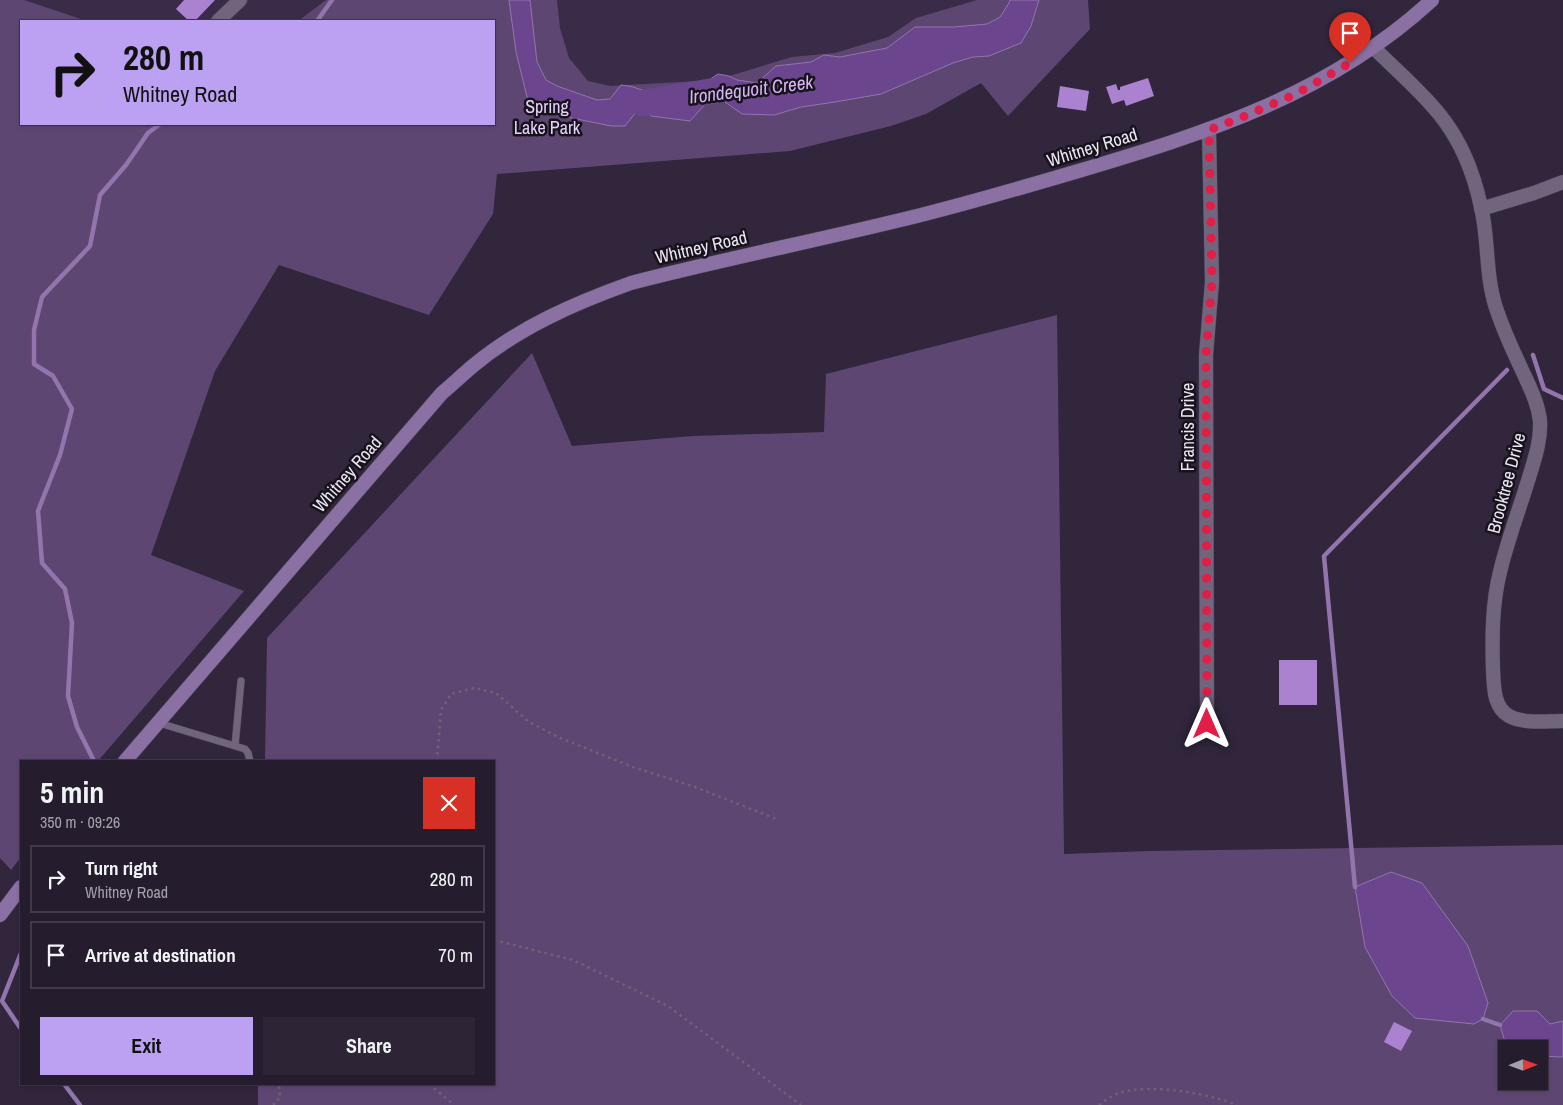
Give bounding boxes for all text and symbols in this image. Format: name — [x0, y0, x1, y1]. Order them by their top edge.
pin — [1329, 12, 1371, 63]
icon: arrive — [1336, 19, 1364, 47]
text: 280 m — [123, 34, 204, 81]
icon: right — [40, 40, 105, 105]
water label: Irondequoit Creek — [688, 68, 816, 110]
text: Whitney Road — [123, 79, 237, 109]
park label: Spring Lake Park — [514, 94, 581, 140]
street label: Whitney Road — [1044, 121, 1140, 173]
street label: Whitney Road — [653, 224, 749, 270]
street label: Francis Drive — [1175, 383, 1200, 471]
street label: Brooktree Drive — [1481, 430, 1531, 536]
street label: Whitney Road — [307, 431, 387, 517]
position arrow — [1180, 697, 1232, 749]
text: 5 min — [40, 772, 104, 812]
button: close — [423, 777, 475, 829]
text: 350 m · 09:26 — [40, 811, 120, 833]
text: Turn right — [85, 855, 157, 881]
icon: right — [42, 865, 70, 893]
text: 280 m — [430, 866, 473, 892]
text: Whitney Road — [85, 881, 168, 903]
icon: arrive — [42, 941, 70, 969]
text: Arrive at destination — [85, 942, 236, 968]
text: 70 m — [438, 942, 473, 968]
button: Exit — [40, 1017, 253, 1075]
button: Share — [263, 1017, 475, 1075]
north arrow — [1498, 1040, 1548, 1090]
map controls — [1498, 1040, 1548, 1090]

